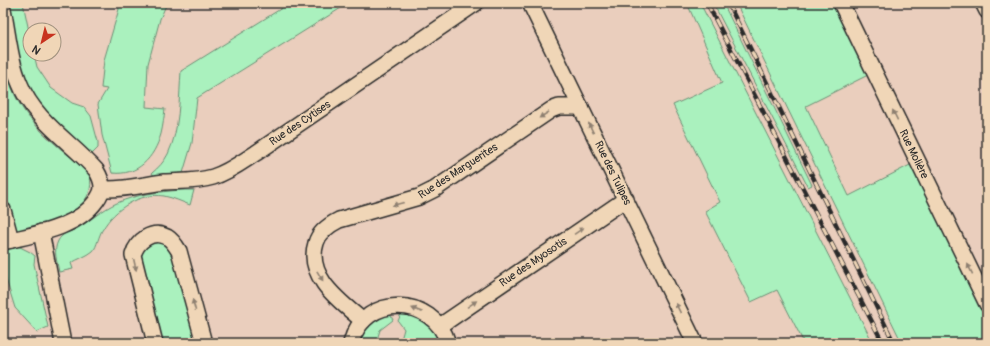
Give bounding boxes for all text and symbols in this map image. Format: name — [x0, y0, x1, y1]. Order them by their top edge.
north arrow — [22, 22, 62, 62]
text: N — [29, 42, 43, 57]
street label: Rue des Cytises — [267, 98, 333, 148]
one-way arrow — [892, 109, 898, 120]
one-way arrow — [538, 111, 550, 118]
one-way arrow — [588, 122, 594, 134]
street label: Rue Molière — [897, 127, 932, 181]
street label: Rue des Tulipes — [592, 139, 634, 207]
street label: Rue des Marguerites — [416, 140, 500, 202]
one-way arrow — [392, 201, 404, 207]
one-way arrow — [573, 227, 585, 234]
street label: Rue des Myosotis — [497, 235, 569, 289]
one-way arrow — [133, 259, 139, 272]
one-way arrow — [967, 264, 973, 275]
one-way arrow — [316, 270, 323, 282]
one-way arrow — [190, 299, 196, 312]
one-way arrow — [467, 300, 477, 308]
one-way arrow — [675, 302, 681, 314]
one-way arrow — [411, 307, 423, 313]

